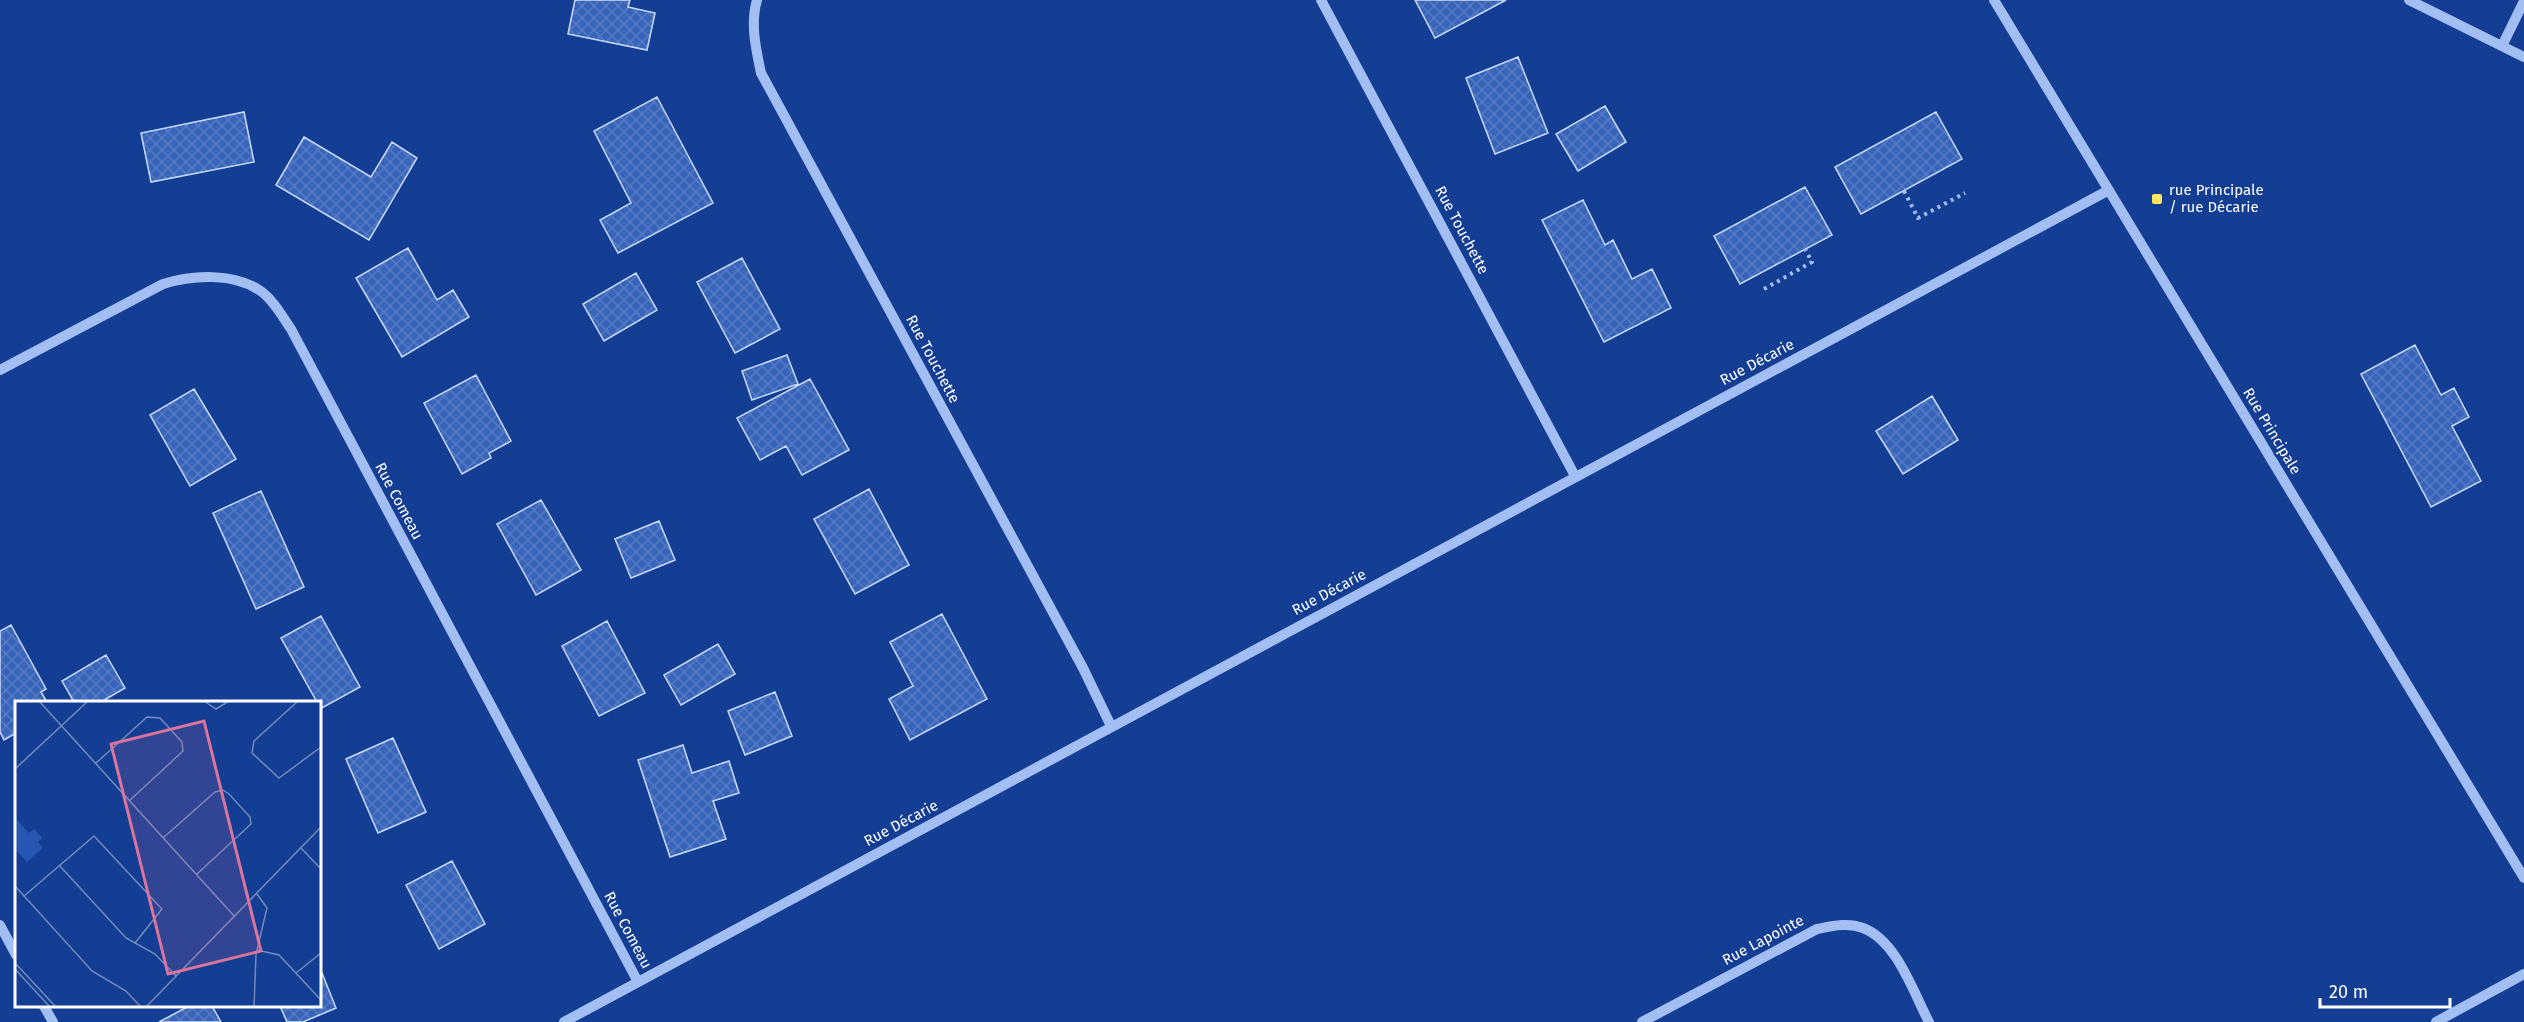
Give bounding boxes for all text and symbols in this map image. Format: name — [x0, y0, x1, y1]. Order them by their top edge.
place label: rue Principale / rue Décarie — [2169, 181, 2264, 216]
street label: Rue Touchette — [1431, 183, 1493, 277]
marker: rue Principale / rue Décarie — [2150, 192, 2164, 206]
street label: Rue Touchette — [902, 312, 964, 406]
street label: Rue Décarie — [1717, 335, 1797, 389]
street label: Rue Principale — [2239, 384, 2305, 478]
street label: Rue Comeau — [371, 459, 427, 543]
street label: Rue Décarie — [1289, 565, 1369, 619]
inset map — [15, 701, 321, 1007]
street label: Rue Décarie — [861, 796, 941, 850]
street label: Rue Comeau — [600, 888, 656, 972]
street label: Rue Lapointe — [1719, 911, 1807, 969]
scale bar — [2320, 971, 2450, 1009]
text: 20 m — [2329, 981, 2368, 1003]

